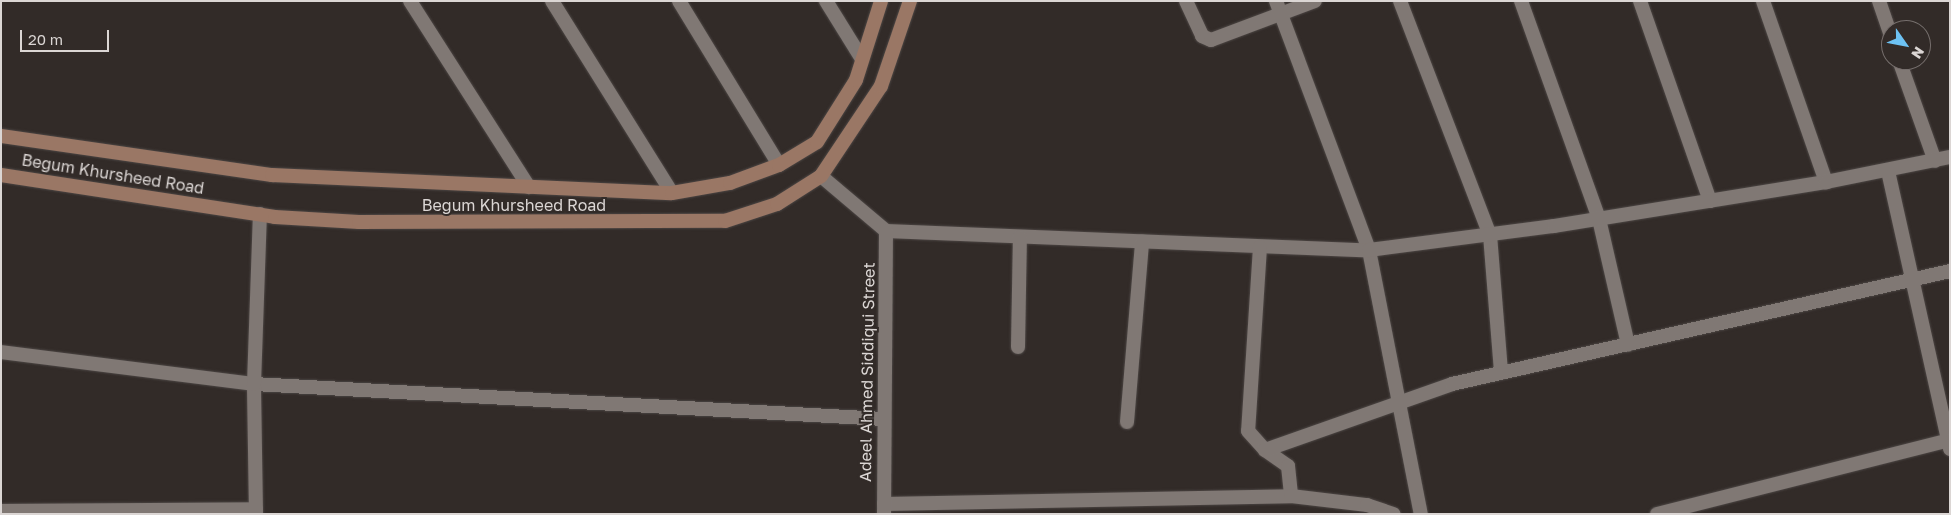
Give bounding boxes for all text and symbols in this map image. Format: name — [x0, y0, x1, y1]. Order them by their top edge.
scale bar — [22, 20, 111, 52]
north arrow — [1881, 20, 1931, 70]
text: 20 m — [28, 30, 63, 48]
text: N — [1908, 44, 1928, 62]
street label: Begum Khursheed Road — [20, 150, 206, 198]
street label: Begum Khursheed Road — [422, 195, 606, 215]
street label: Adeel Ahmed Siddiqui Street — [855, 262, 879, 482]

